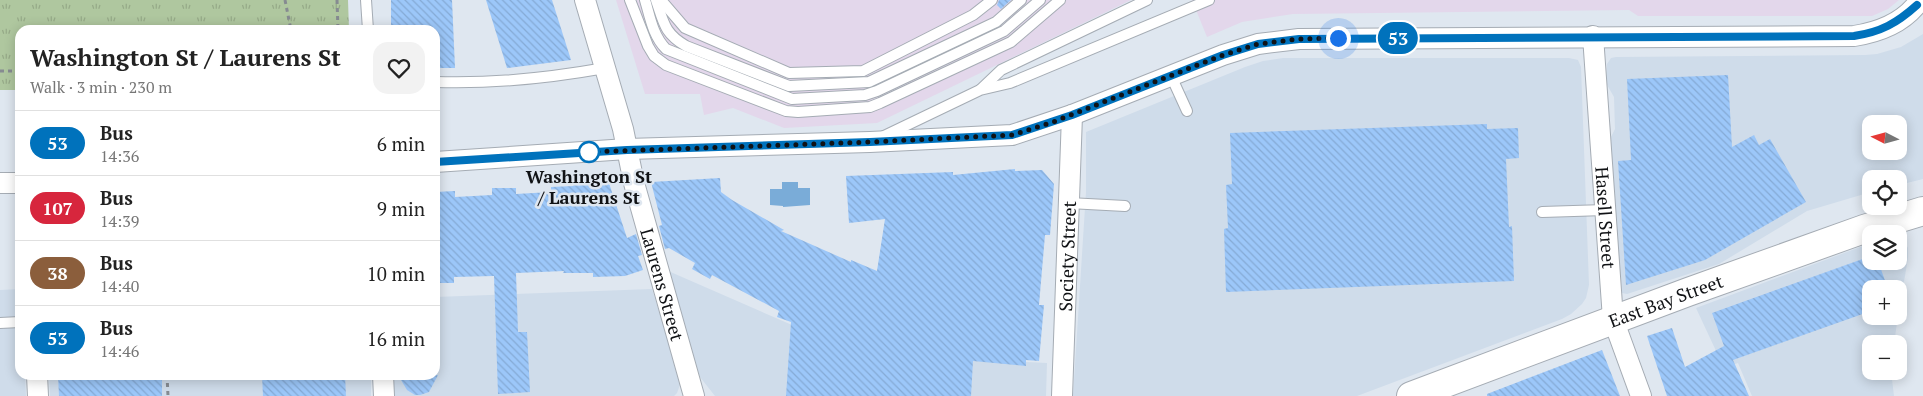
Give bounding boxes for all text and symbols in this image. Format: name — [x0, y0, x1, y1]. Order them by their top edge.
line badge: 53 — [1376, 22, 1420, 54]
your location — [1326, 26, 1351, 51]
text: 53 — [1388, 26, 1408, 50]
text: Washington St / Laurens St — [30, 41, 341, 73]
button: heart — [373, 42, 425, 94]
text: Walk · 3 min · 230 m — [30, 76, 172, 98]
north arrow — [1862, 115, 1908, 160]
map controls — [1862, 115, 1907, 380]
text: Bus — [100, 120, 133, 145]
text: 53 — [47, 131, 68, 155]
text: 6 min — [377, 131, 425, 156]
marker: Washington St / Laurens St — [578, 141, 600, 163]
text: 14:36 — [100, 145, 139, 167]
place label: Washington St / Laurens St — [526, 164, 652, 209]
street label: Hasell Street — [1590, 166, 1621, 270]
button: locate — [1862, 170, 1907, 215]
text: Bus — [100, 185, 133, 210]
text: 107 — [42, 196, 73, 220]
text: 9 min — [377, 196, 425, 221]
street label: Society Street — [1053, 200, 1081, 312]
text: 14:39 — [100, 210, 139, 232]
street label: Laurens Street — [635, 225, 690, 344]
button: layers — [1862, 225, 1907, 270]
text: Bus — [100, 250, 133, 275]
text: 38 — [47, 261, 68, 285]
text: 10 min — [367, 261, 425, 286]
street label: East Bay Street — [1605, 268, 1726, 333]
text: 14:40 — [100, 275, 139, 297]
button: + — [1862, 280, 1907, 325]
text: Bus — [100, 315, 133, 340]
text: 53 — [47, 326, 68, 350]
text: 16 min — [367, 326, 425, 351]
button: − — [1862, 335, 1907, 380]
text: 14:46 — [100, 340, 139, 362]

